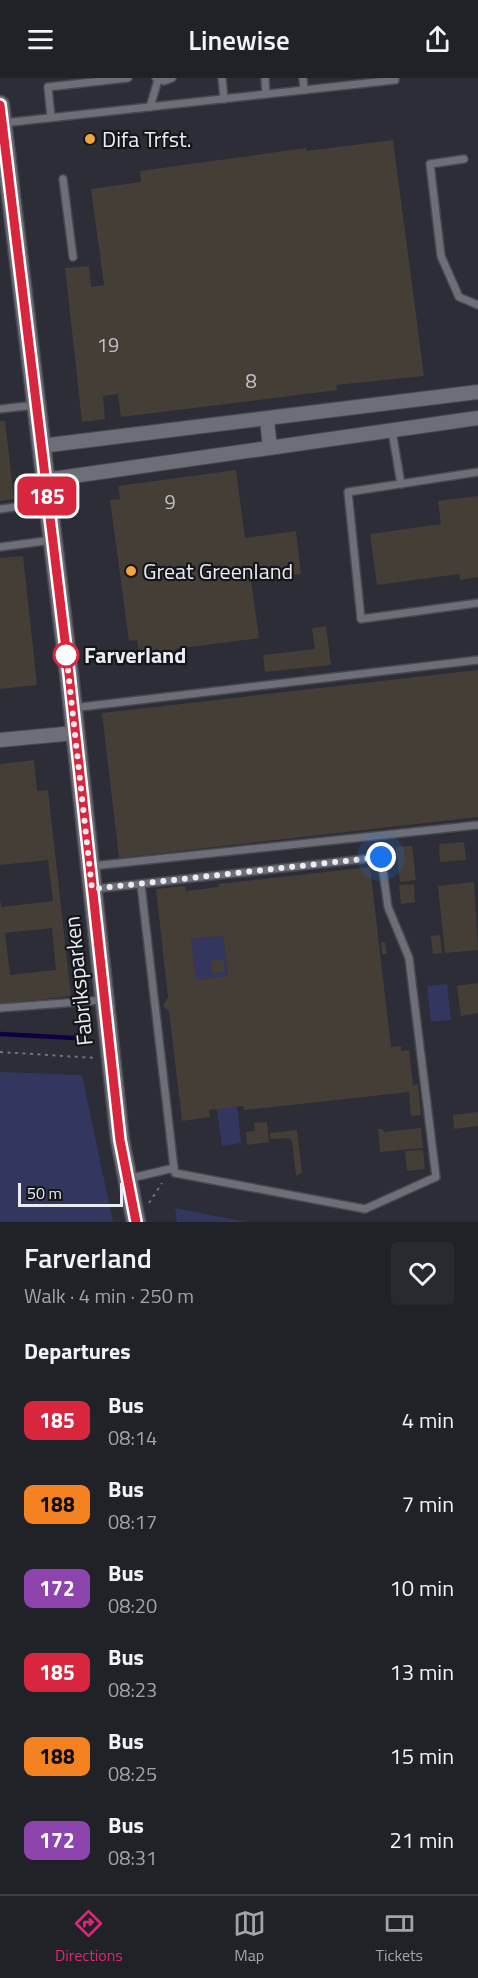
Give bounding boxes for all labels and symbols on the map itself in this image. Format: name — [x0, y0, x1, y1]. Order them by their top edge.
place label: Difa Trfst. — [102, 122, 191, 156]
marker: Difa Trfst. — [83, 132, 97, 146]
house number: 19 — [97, 329, 119, 360]
house number: 8 — [245, 365, 257, 396]
line badge: 185 — [12, 476, 82, 516]
house number: 9 — [164, 486, 176, 517]
place label: Great Greenland — [143, 554, 293, 588]
marker: Great Greenland — [124, 564, 138, 578]
place label: Farverland — [84, 638, 186, 672]
marker: Farverland — [53, 642, 79, 668]
your location — [366, 842, 396, 872]
street label: Fabriksparken — [54, 915, 102, 1047]
scale bar — [18, 1180, 123, 1208]

